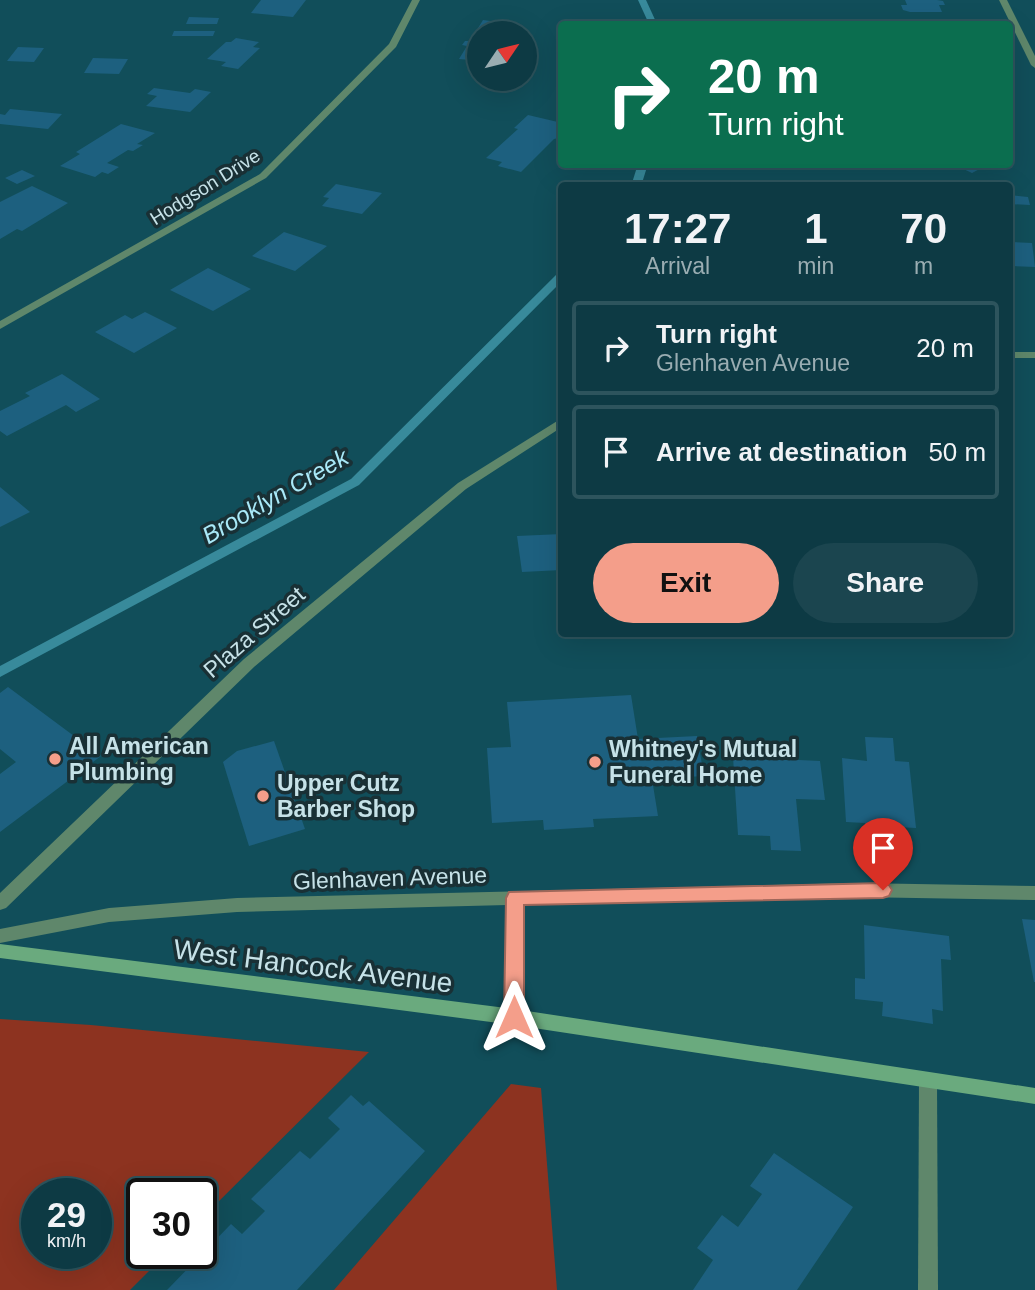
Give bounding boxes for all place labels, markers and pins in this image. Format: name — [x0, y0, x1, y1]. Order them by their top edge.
place label: All American Plumbing — [69, 733, 209, 785]
place label: Whitney's Mutual Funeral Home — [609, 736, 797, 788]
marker: All American Plumbing — [47, 751, 63, 767]
marker: Whitney's Mutual Funeral Home — [587, 754, 603, 770]
place label: Upper Cutz Barber Shop — [277, 770, 415, 822]
marker: Upper Cutz Barber Shop — [255, 788, 271, 804]
pin — [853, 818, 913, 890]

